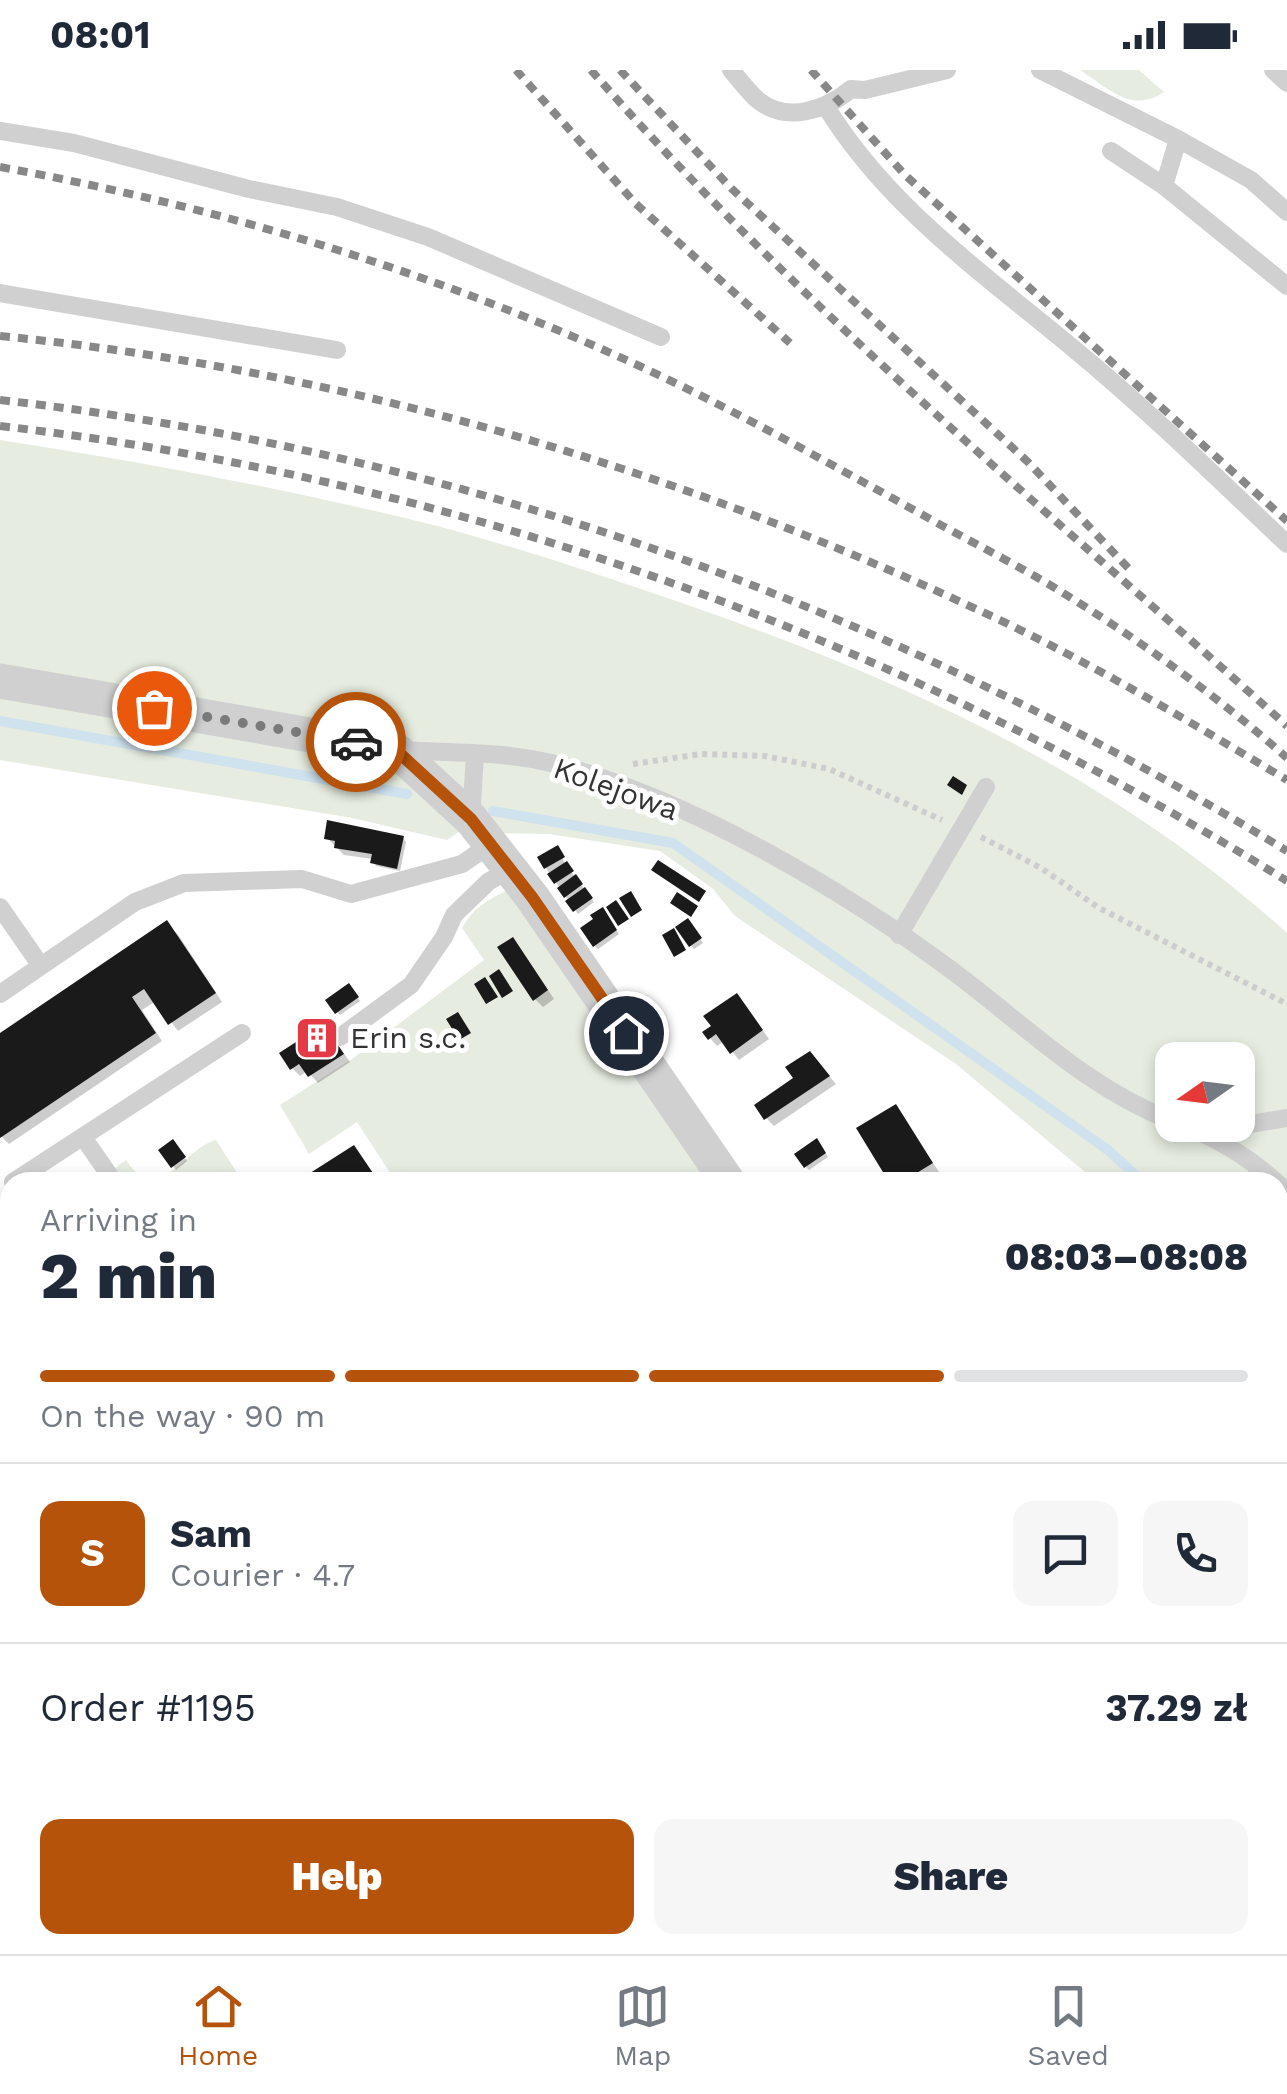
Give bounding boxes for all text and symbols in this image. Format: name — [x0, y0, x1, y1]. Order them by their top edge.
text: 08:01 — [50, 13, 151, 57]
pin — [112, 666, 197, 751]
icon: bag — [127, 681, 182, 736]
courier — [306, 692, 406, 792]
icon: car — [329, 715, 384, 770]
street label: Kolejowa — [549, 750, 683, 827]
pin — [584, 991, 669, 1076]
icon: home — [599, 1006, 654, 1061]
building icon: Erin s.c. — [294, 1015, 340, 1061]
place label: Erin s.c. — [350, 1020, 466, 1055]
north arrow — [1155, 1042, 1255, 1142]
map controls — [1155, 1042, 1255, 1142]
text: Arriving in — [40, 1201, 197, 1239]
text: 08:03–08:08 — [1005, 1235, 1248, 1279]
text: 2 min — [40, 1238, 217, 1314]
text: On the way · 90 m — [40, 1397, 325, 1435]
button: chat — [1013, 1501, 1118, 1606]
button: phone — [1143, 1501, 1248, 1606]
text: Sam — [170, 1512, 252, 1556]
text: S — [80, 1531, 105, 1575]
text: Courier · 4.7 — [170, 1556, 355, 1594]
text: Order #1195 — [40, 1686, 256, 1730]
text: 37.29 zł — [1105, 1686, 1248, 1730]
button: Help — [40, 1819, 634, 1934]
button: Share — [654, 1819, 1248, 1934]
tab: Home — [178, 1979, 258, 2072]
tab: Map — [614, 1979, 671, 2072]
tab: Saved — [1028, 1979, 1109, 2072]

